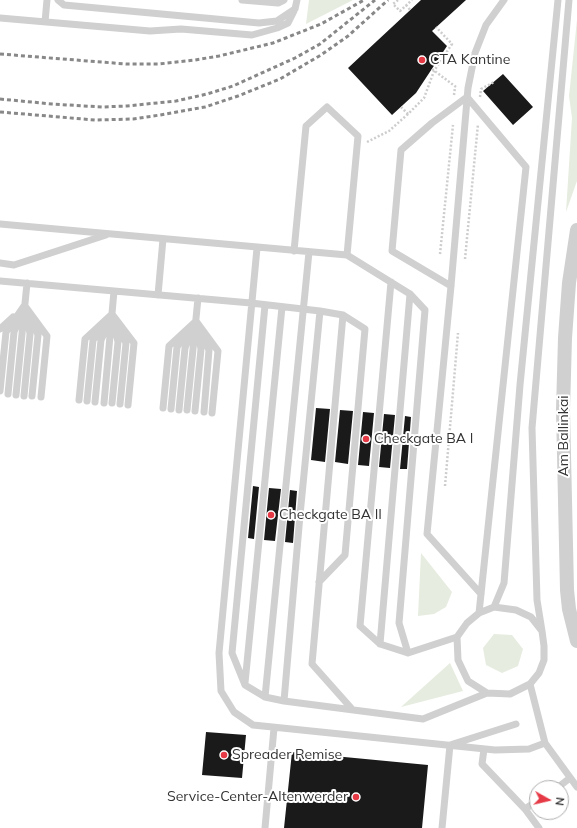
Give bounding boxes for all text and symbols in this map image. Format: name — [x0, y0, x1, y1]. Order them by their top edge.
place label: CTA Kantine — [430, 52, 510, 68]
marker: CTA Kantine — [417, 55, 427, 65]
street label: Am Ballinkai — [556, 395, 572, 477]
place label: Checkgate BA I — [374, 431, 473, 447]
marker: Checkgate BA I — [361, 434, 371, 444]
place label: Checkgate BA II — [279, 507, 382, 523]
marker: Checkgate BA II — [266, 510, 276, 520]
place label: Spreader Remise — [232, 747, 342, 763]
marker: Spreader Remise — [219, 750, 229, 760]
north arrow — [529, 780, 569, 820]
place label: Service-Center-Altenwerder — [167, 789, 348, 805]
marker: Service-Center-Altenwerder — [351, 792, 361, 802]
text: N — [552, 796, 567, 807]

